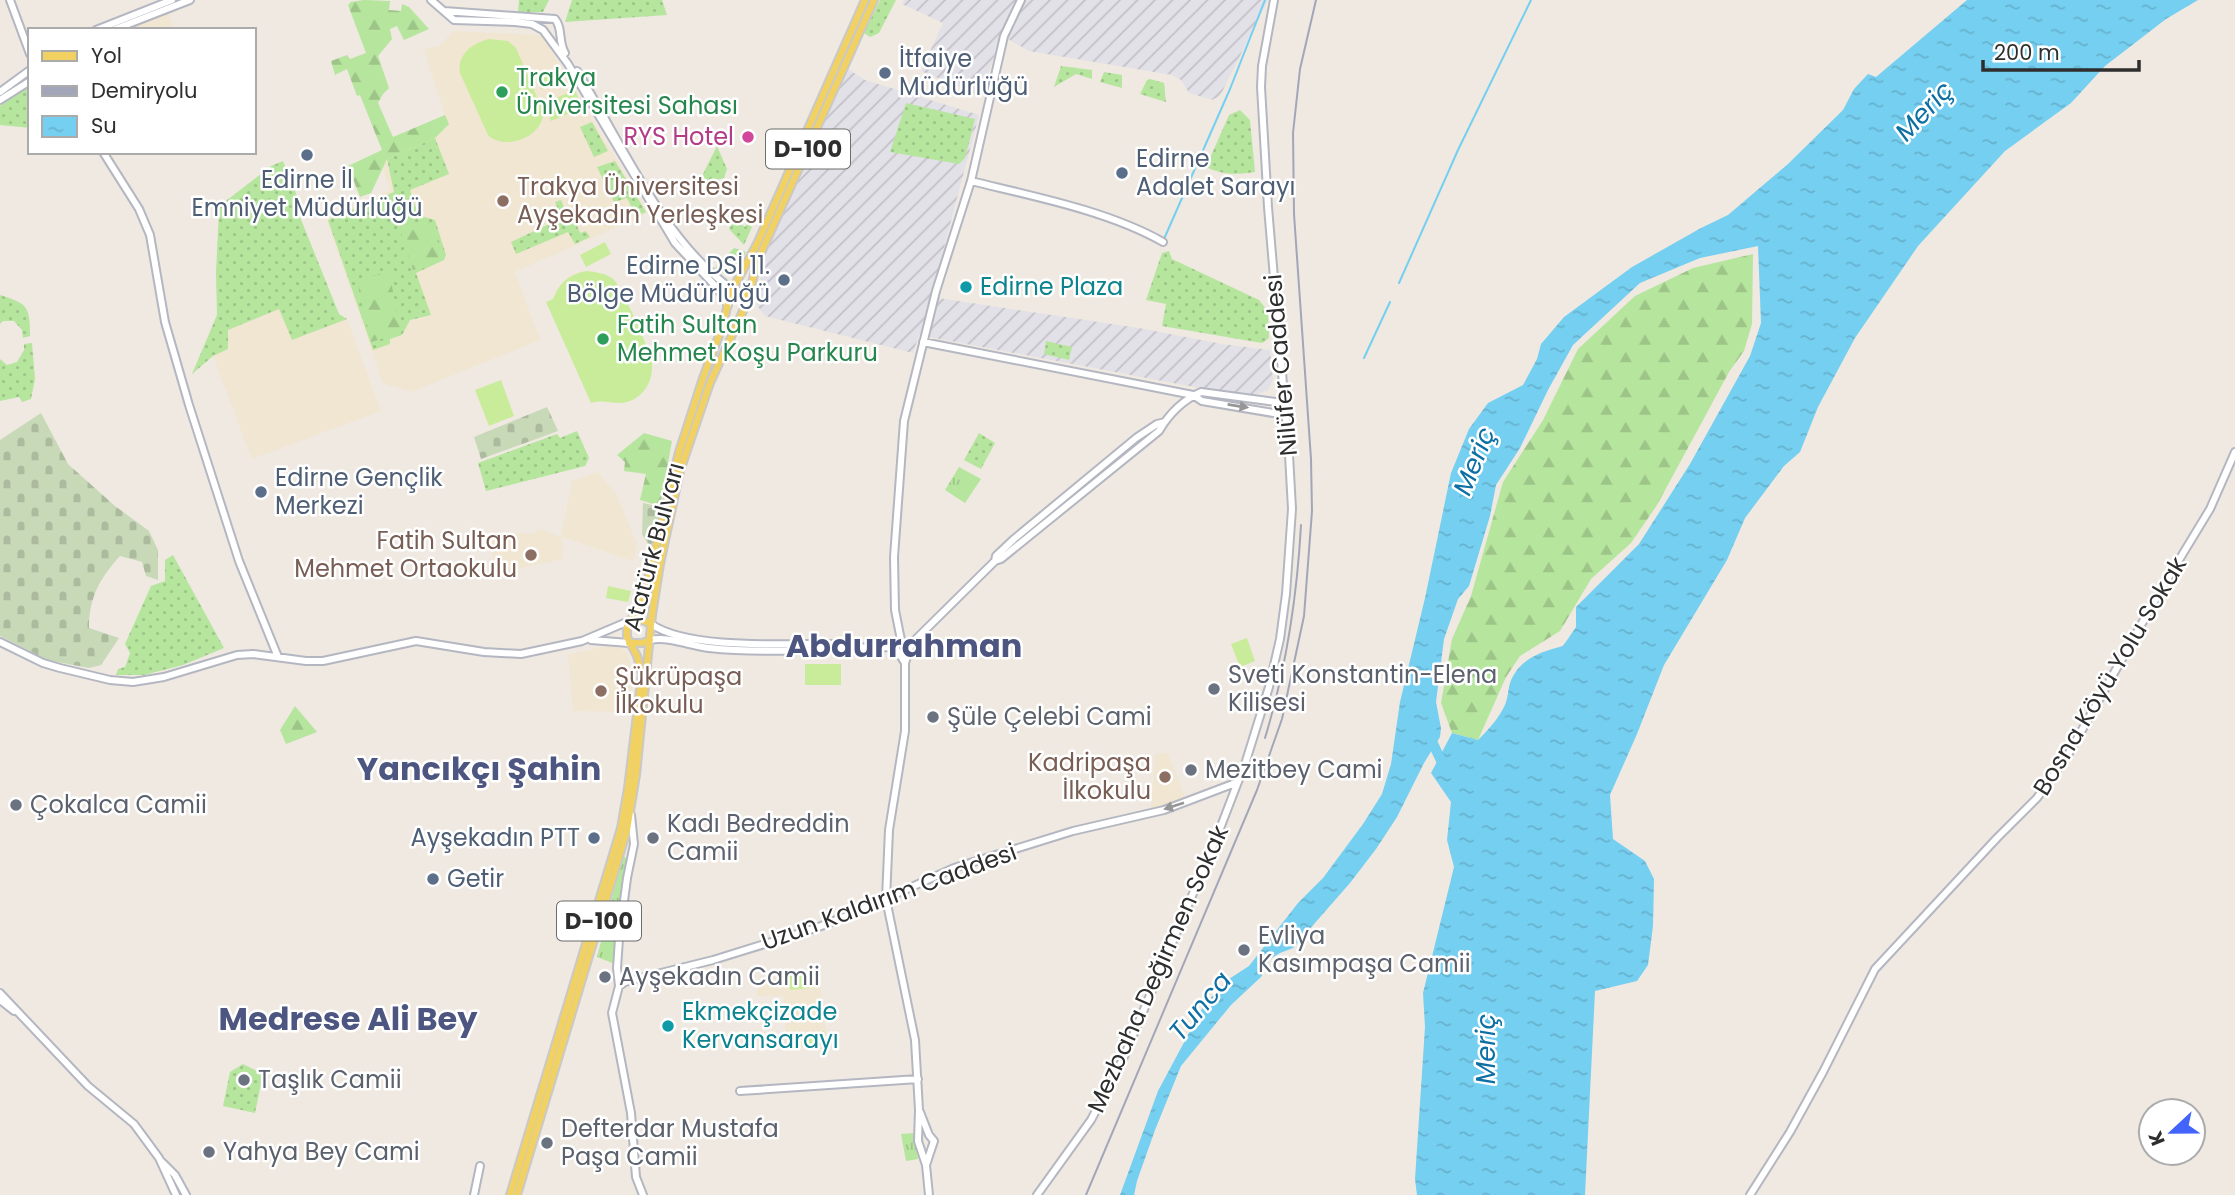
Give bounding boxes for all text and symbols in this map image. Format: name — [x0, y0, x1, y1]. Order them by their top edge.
legend — [28, 28, 256, 154]
scale bar — [1983, 28, 2139, 72]
text: 200 m — [1994, 38, 2060, 67]
text: Yol — [91, 41, 122, 70]
place label: İtfaiye Müdürlüğü — [899, 42, 1028, 103]
place label: Trakya Üniversitesi Sahası — [516, 61, 738, 122]
marker: İtfaiye Müdürlüğü — [877, 65, 893, 81]
water label: Meriç — [1887, 73, 1961, 149]
text: Demiryolu — [91, 76, 197, 105]
marker: Trakya Üniversitesi Sahası — [494, 84, 510, 100]
text: Su — [91, 111, 117, 140]
place label: RYS Hotel — [623, 120, 734, 153]
marker: RYS Hotel — [740, 129, 756, 145]
road number: D-100 — [766, 130, 850, 168]
place label: Edirne Adalet Sarayı — [1136, 142, 1295, 203]
marker: Edirne İl Emniyet Müdürlüğü — [299, 147, 315, 163]
place label: Edirne İl Emniyet Müdürlüğü — [191, 163, 423, 224]
marker: Edirne Adalet Sarayı — [1114, 165, 1130, 181]
place label: Trakya Üniversitesi Ayşekadın Yerleşkesi — [517, 170, 763, 231]
marker: Trakya Üniversitesi Ayşekadın Yerleşkesi — [495, 193, 511, 209]
place label: Edirne DSİ 11. Bölge Müdürlüğü — [567, 249, 770, 310]
place label: Edirne Plaza — [980, 270, 1123, 303]
marker: Edirne DSİ 11. Bölge Müdürlüğü — [776, 272, 792, 288]
street label: Nilüfer Caddesi — [1256, 273, 1305, 457]
marker: Edirne Plaza — [958, 279, 974, 295]
place label: Fatih Sultan Mehmet Koşu Parkuru — [617, 308, 878, 369]
marker: Fatih Sultan Mehmet Koşu Parkuru — [595, 331, 611, 347]
one-way arrow — [1227, 401, 1249, 412]
water label: Meriç — [1444, 421, 1504, 500]
street label: Atatürk Bulvarı — [615, 459, 692, 635]
place label: Edirne Gençlik Merkezi — [275, 461, 443, 522]
marker: Edirne Gençlik Merkezi — [253, 484, 269, 500]
place label: Fatih Sultan Mehmet Ortaokulu — [294, 524, 517, 585]
marker: Fatih Sultan Mehmet Ortaokulu — [523, 547, 539, 563]
street label: Bosna Köyü Yolu Sokak — [2025, 550, 2194, 801]
district label: Abdurrahman — [786, 623, 1022, 668]
place label: Sveti Konstantin-Elena Kilisesi — [1228, 658, 1497, 719]
place label: Şükrüpaşa İlkokulu — [615, 660, 742, 721]
marker: Sveti Konstantin-Elena Kilisesi — [1206, 681, 1222, 697]
marker: Şükrüpaşa İlkokulu — [593, 683, 609, 699]
place label: Şüle Çelebi Cami — [947, 700, 1152, 733]
marker: Şüle Çelebi Cami — [925, 709, 941, 725]
district label: Yancıkçı Şahin — [357, 746, 601, 791]
place label: Kadripaşa İlkokulu — [1028, 746, 1151, 807]
place label: Mezitbey Cami — [1205, 753, 1383, 786]
marker: Mezitbey Cami — [1183, 762, 1199, 778]
marker: Kadripaşa İlkokulu — [1157, 769, 1173, 785]
place label: Çokalca Camii — [30, 788, 207, 821]
marker: Çokalca Camii — [8, 797, 24, 813]
one-way arrow — [1164, 801, 1185, 812]
place label: Kadı Bedreddin Camii — [667, 807, 850, 868]
street label: Mezbaha Değirmen Sokak — [1079, 819, 1236, 1118]
place label: Ayşekadın PTT — [411, 821, 580, 854]
marker: Ayşekadın PTT — [586, 830, 602, 846]
marker: Kadı Bedreddin Camii — [645, 830, 661, 846]
street label: Uzun Kaldırım Caddesi — [757, 835, 1021, 958]
place label: Getir — [447, 862, 504, 895]
marker: Getir — [425, 871, 441, 887]
road number: D-100 — [557, 902, 641, 940]
place label: Evliya Kasımpaşa Camii — [1258, 919, 1471, 980]
marker: Evliya Kasımpaşa Camii — [1236, 942, 1252, 958]
place label: Ayşekadın Camii — [619, 960, 820, 993]
water label: Tunca — [1160, 964, 1240, 1048]
marker: Ayşekadın Camii — [597, 969, 613, 985]
place label: Ekmekçizade Kervansarayı — [682, 995, 839, 1056]
district label: Medrese Ali Bey — [219, 996, 478, 1041]
water label: Meriç — [1468, 1014, 1504, 1084]
marker: Ekmekçizade Kervansarayı — [660, 1018, 676, 1034]
place label: Taşlık Camii — [258, 1063, 402, 1096]
marker: Taşlık Camii — [236, 1072, 252, 1088]
north arrow — [2137, 1097, 2207, 1167]
place label: Defterdar Mustafa Paşa Camii — [561, 1112, 779, 1173]
text: K — [2142, 1127, 2172, 1149]
place label: Yahya Bey Cami — [223, 1135, 420, 1168]
marker: Defterdar Mustafa Paşa Camii — [539, 1135, 555, 1151]
marker: Yahya Bey Cami — [201, 1144, 217, 1160]

